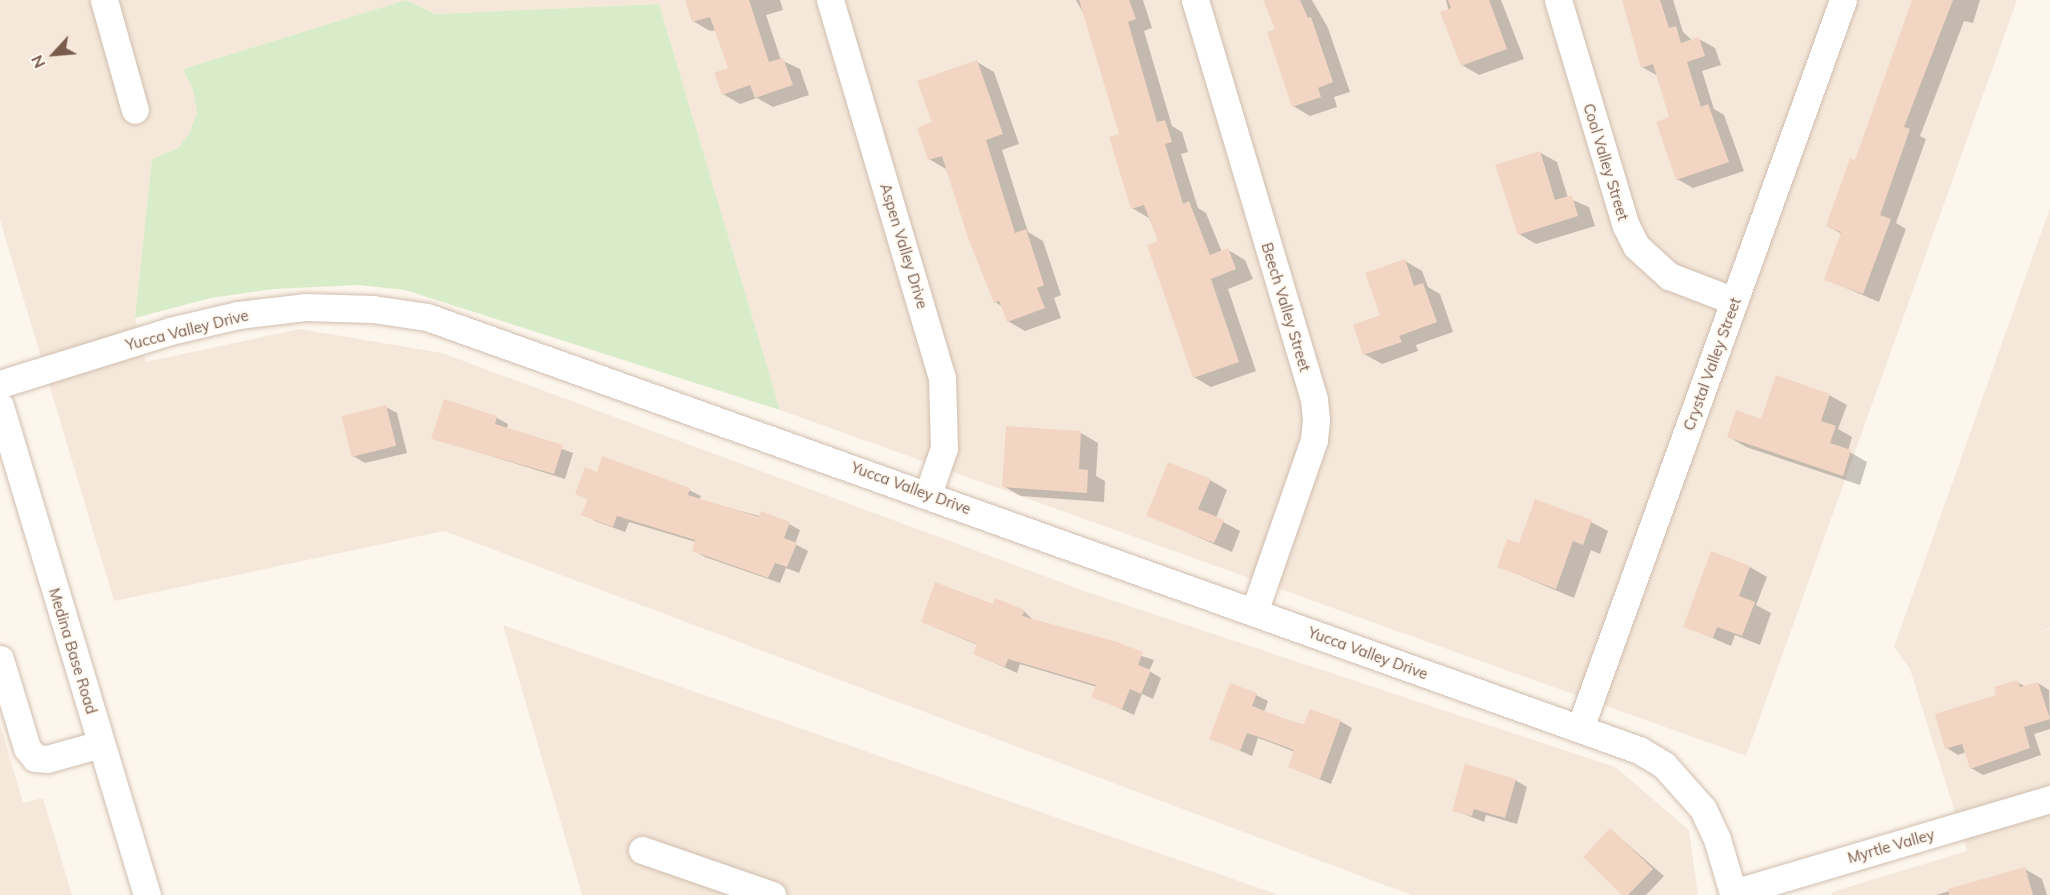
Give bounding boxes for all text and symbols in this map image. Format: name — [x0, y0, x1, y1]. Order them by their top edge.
north arrow — [24, 24, 84, 84]
text: N — [26, 52, 49, 72]
street label: Cool Valley Street — [1580, 101, 1632, 223]
street label: Aspen Valley Drive — [876, 181, 932, 311]
street label: Beech Valley Street — [1258, 240, 1314, 374]
street label: Crystal Valley Street — [1680, 295, 1744, 433]
street label: Yucca Valley Drive — [124, 306, 250, 354]
street label: Yucca Valley Drive — [849, 458, 973, 518]
street label: Medina Base Road — [45, 586, 101, 716]
street label: Yucca Valley Drive — [1306, 623, 1430, 683]
street label: Myrtle Valley — [1846, 825, 1936, 867]

